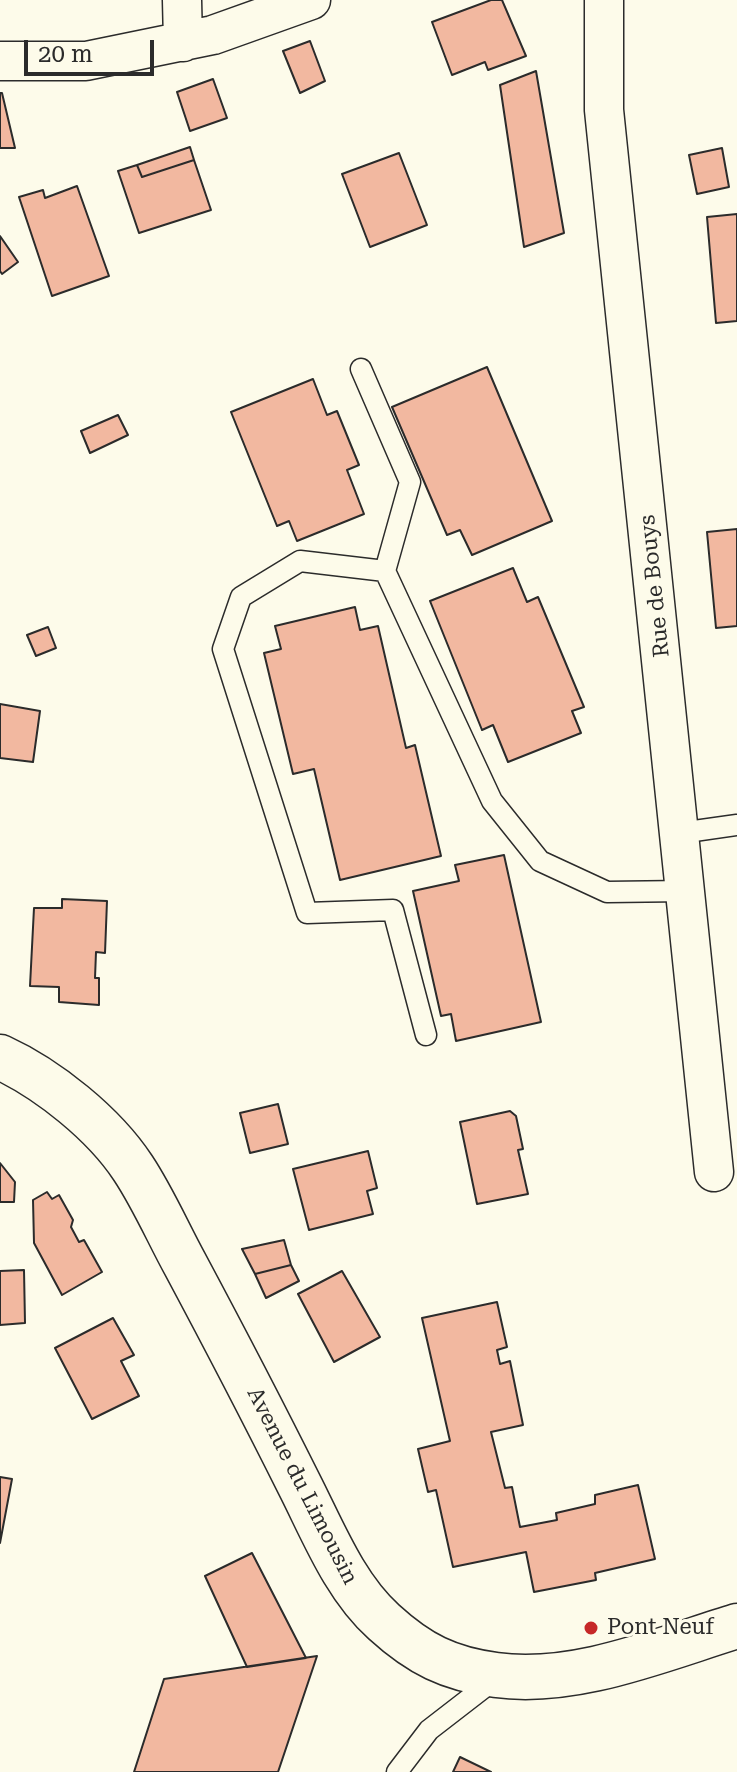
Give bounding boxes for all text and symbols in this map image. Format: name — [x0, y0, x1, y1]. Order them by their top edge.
scale bar — [28, 24, 158, 74]
text: 20 m — [38, 40, 93, 68]
street label: Rue de Bouys — [634, 513, 676, 659]
street label: Avenue du Limousin — [241, 1383, 363, 1589]
place label: Pont Neuf — [607, 1615, 714, 1641]
marker: Pont Neuf — [582, 1619, 600, 1637]

